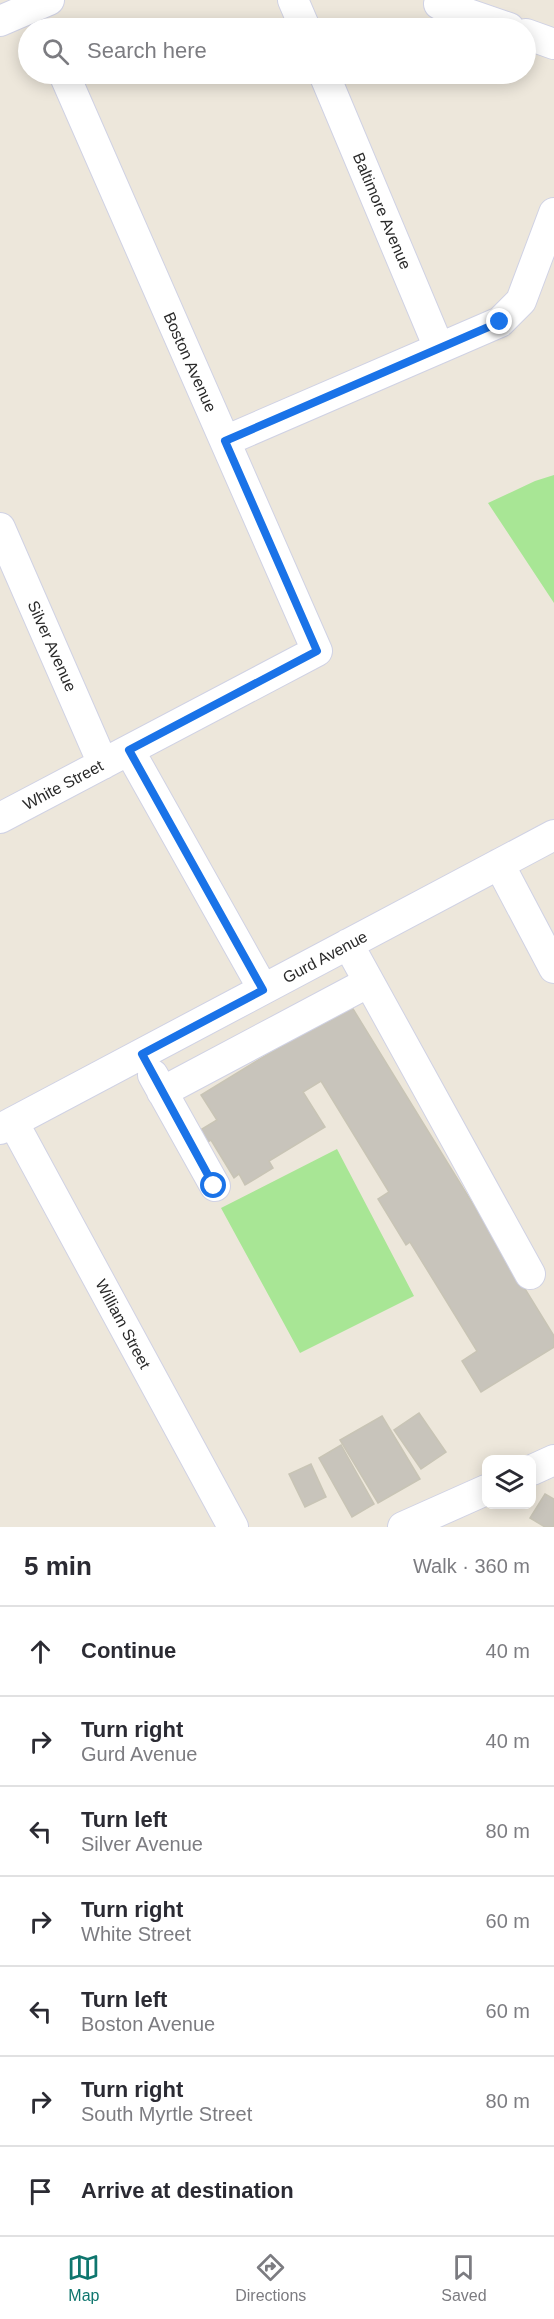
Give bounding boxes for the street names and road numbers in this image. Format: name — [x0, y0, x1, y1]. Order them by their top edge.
street label: Baltimore Avenue — [350, 150, 414, 272]
street label: Boston Avenue — [160, 310, 220, 415]
street label: Silver Avenue — [24, 598, 80, 694]
street label: White Street — [20, 757, 106, 813]
street label: Gurd Avenue — [280, 928, 370, 986]
street label: William Street — [92, 1276, 154, 1372]

